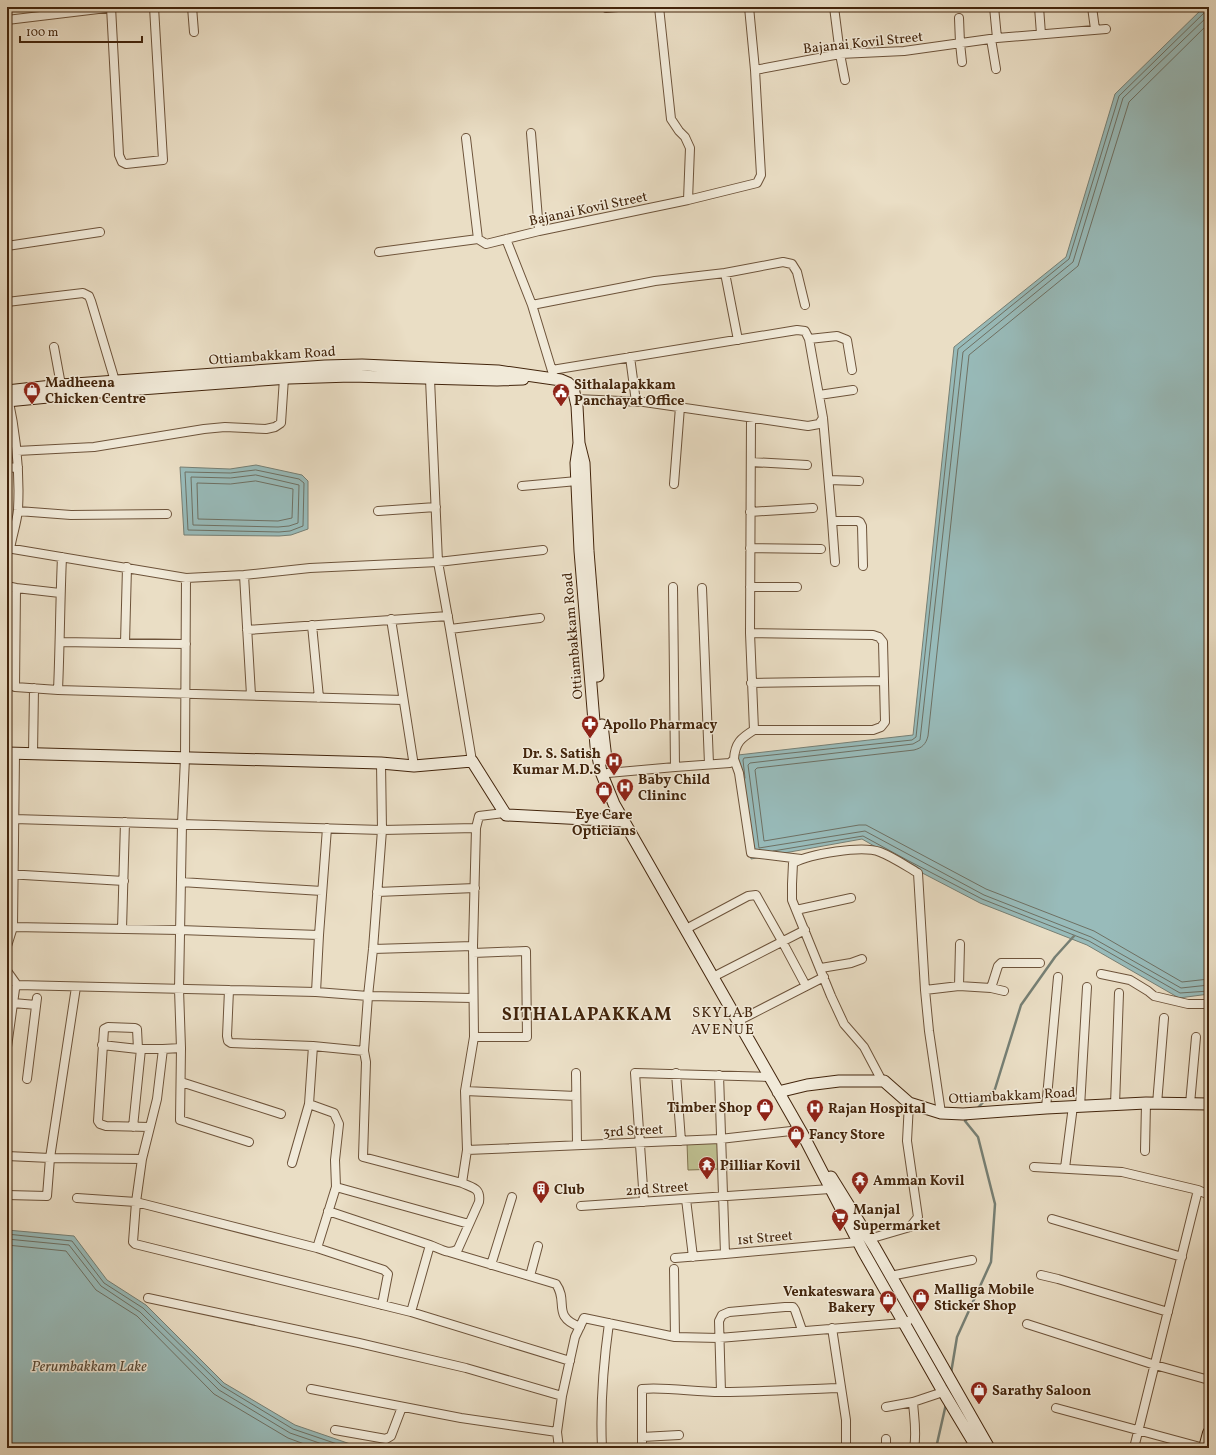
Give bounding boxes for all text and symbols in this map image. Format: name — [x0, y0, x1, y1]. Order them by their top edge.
scale bar — [20, 18, 142, 44]
text: 100 m — [26, 25, 59, 41]
street label: Bajanai Kovil Street — [802, 28, 924, 59]
street label: Bajanai Kovil Street — [527, 188, 649, 231]
street label: Ottiambakkam Road — [208, 343, 336, 370]
place label: Madheena Chicken Centre — [45, 374, 146, 409]
place label: Sithalapakkam Panchayat Office — [574, 376, 684, 411]
shop icon: Madheena Chicken Centre — [22, 380, 42, 405]
public building icon: Sithalapakkam Panchayat Office — [551, 382, 571, 407]
street label: Ottiambakkam Road — [558, 572, 589, 700]
pharmacy icon: Apollo Pharmacy — [580, 714, 600, 739]
place label: Apollo Pharmacy — [603, 716, 718, 735]
place label: Dr. S. Satish Kumar M.D.S — [512, 745, 601, 780]
hospital icon: Dr. S. Satish Kumar M.D.S — [604, 751, 624, 776]
place label: Baby Child Clininc — [638, 771, 710, 806]
hospital icon: Baby Child Clininc — [615, 777, 635, 802]
shop icon: Eye Care Opticians — [594, 780, 614, 805]
place label: Eye Care Opticians — [572, 806, 636, 841]
district label: SITHALAPAKKAM — [502, 1003, 672, 1028]
district label: SKYLAB AVENUE — [691, 1003, 755, 1041]
street label: Ottiambakkam Road — [948, 1084, 1076, 1109]
shop icon: Timber Shop — [755, 1097, 775, 1122]
hospital icon: Rajan Hospital — [805, 1098, 825, 1123]
place label: Timber Shop — [667, 1099, 752, 1118]
place label: Rajan Hospital — [828, 1100, 926, 1119]
street label: 3rd Street — [602, 1120, 664, 1143]
shop icon: Fancy Store — [786, 1124, 806, 1149]
place label: Fancy Store — [809, 1126, 885, 1145]
temple icon: Pilliar Kovil — [697, 1155, 717, 1180]
place label: Pilliar Kovil — [720, 1157, 801, 1176]
temple icon: Amman Kovil — [850, 1170, 870, 1195]
place label: Amman Kovil — [873, 1172, 965, 1191]
street label: 2nd Street — [625, 1178, 689, 1201]
building icon: Club — [531, 1179, 551, 1204]
place label: Club — [554, 1181, 585, 1200]
place label: Manjal Supermarket — [853, 1201, 941, 1236]
supermarket icon: Manjal Supermarket — [830, 1207, 850, 1232]
street label: 1st Street — [736, 1227, 794, 1250]
place label: Malliga Mobile Sticker Shop — [934, 1281, 1034, 1316]
place label: Venkateswara Bakery — [783, 1283, 875, 1318]
shop icon: Malliga Mobile Sticker Shop — [911, 1287, 931, 1312]
shop icon: Venkateswara Bakery — [878, 1289, 898, 1314]
water label: Perumbakkam Lake — [31, 1357, 147, 1378]
shop icon: Sarathy Saloon — [969, 1380, 989, 1405]
place label: Sarathy Saloon — [992, 1382, 1091, 1401]

